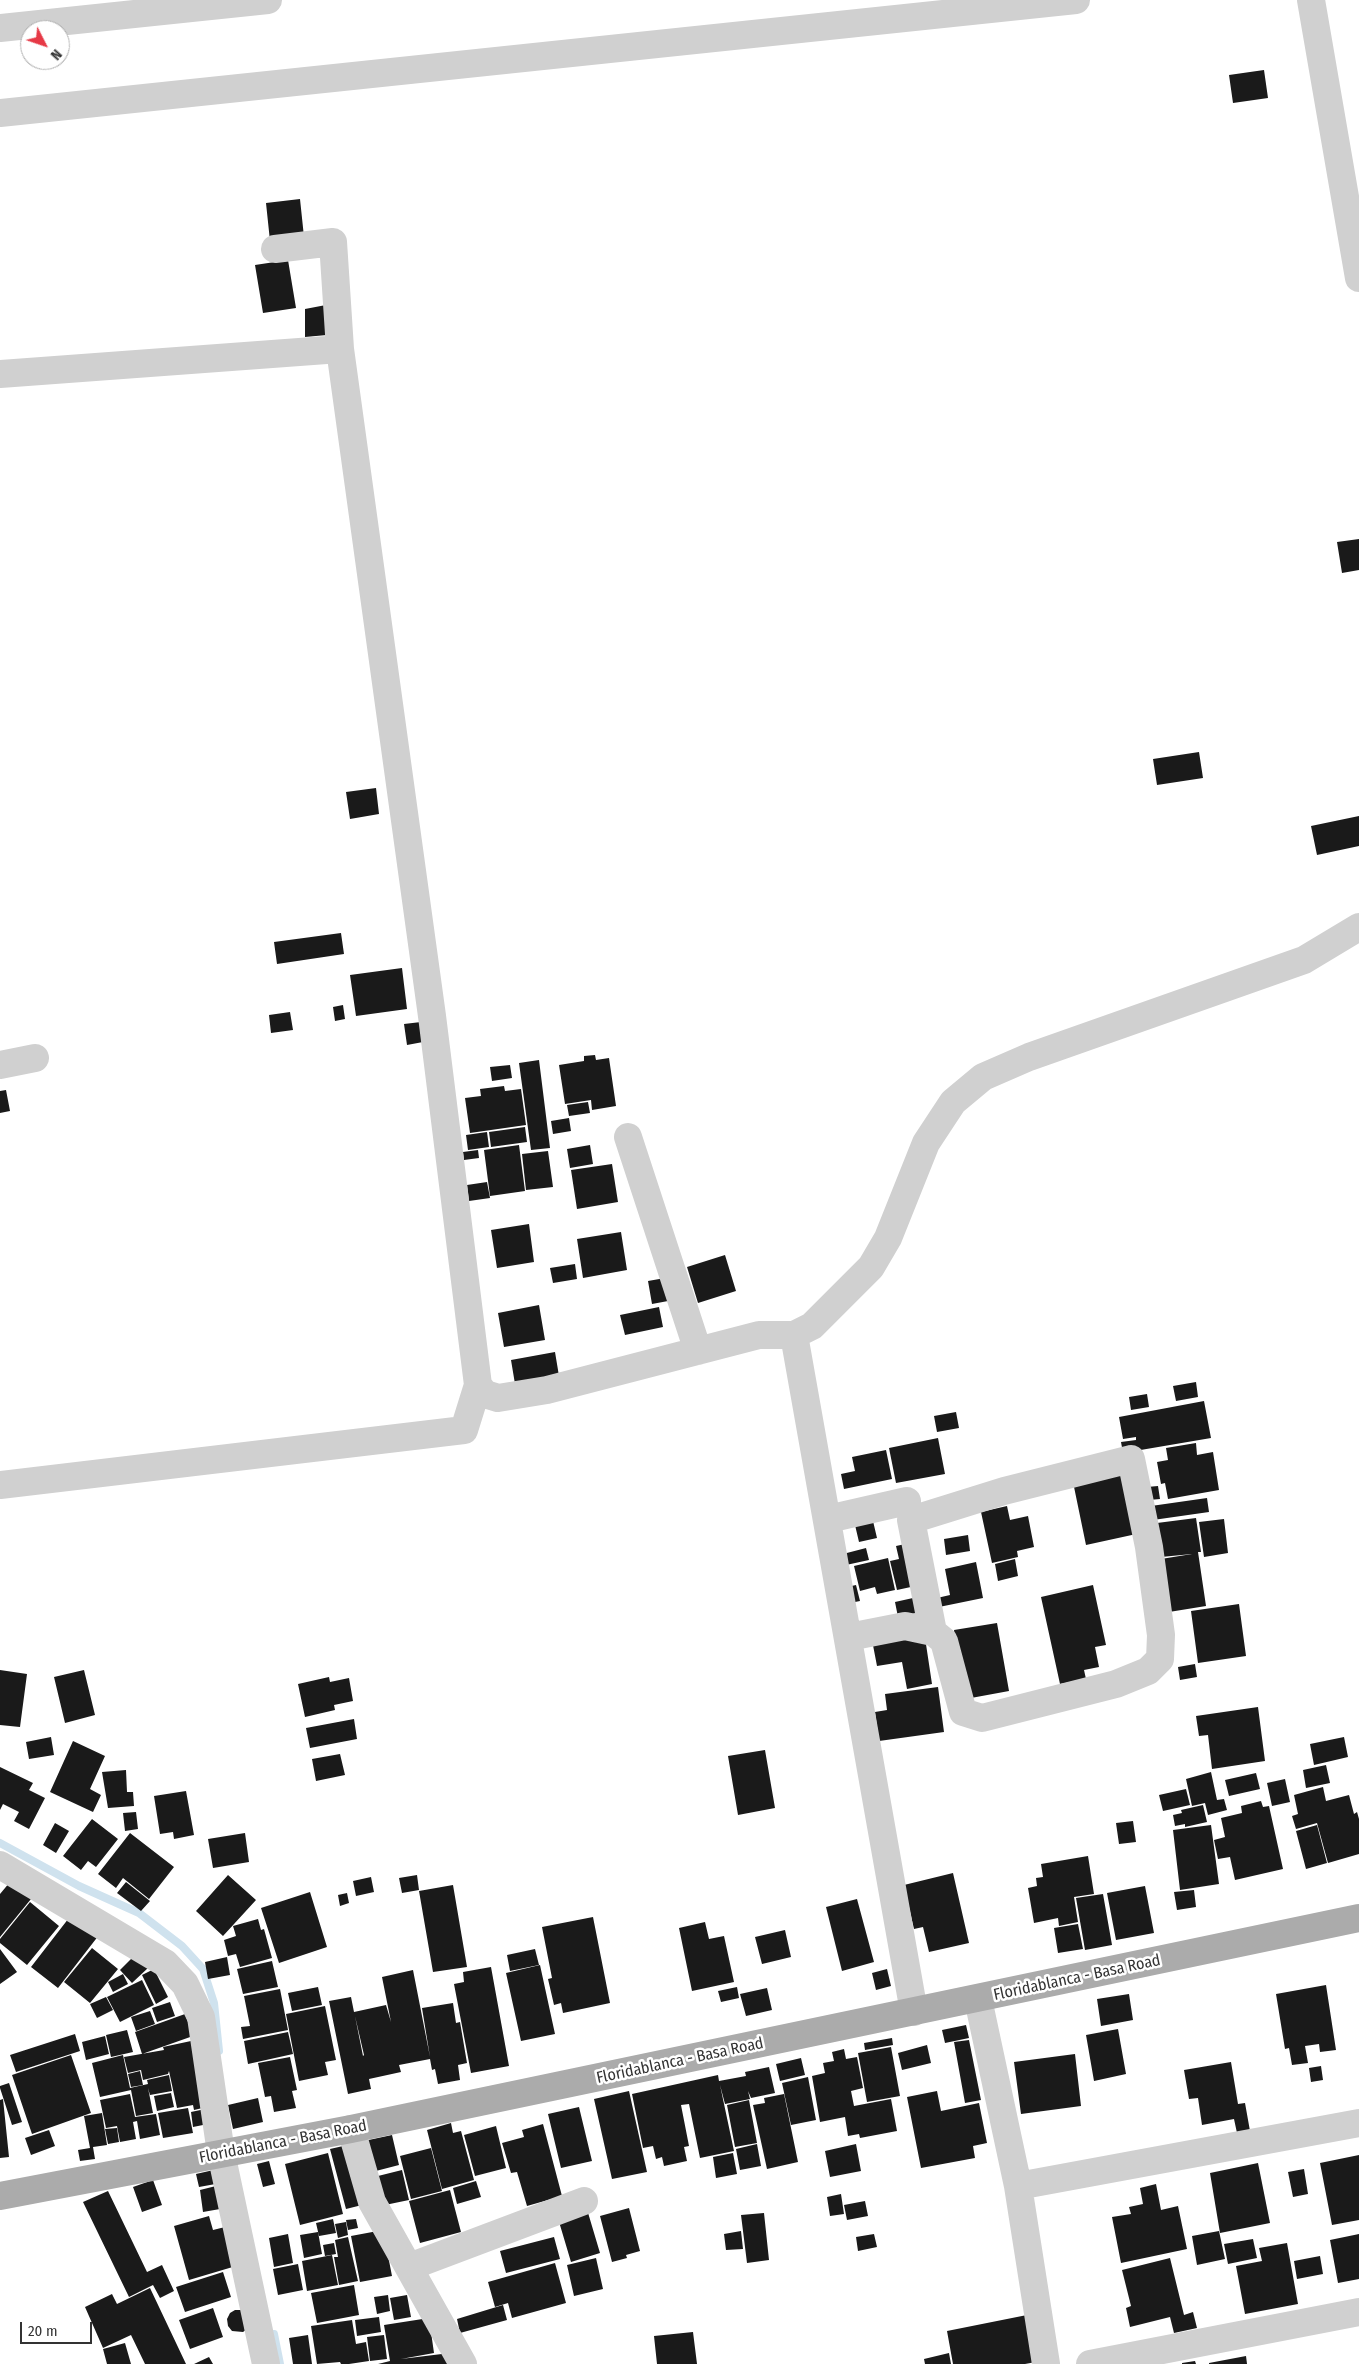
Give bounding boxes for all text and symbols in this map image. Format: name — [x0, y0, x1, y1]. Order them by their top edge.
north arrow — [20, 20, 70, 70]
text: N — [47, 46, 65, 63]
street label: Floridablanca - Basa Road — [992, 1951, 1162, 2005]
street label: Floridablanca - Basa Road — [595, 2034, 765, 2088]
street label: Floridablanca - Basa Road — [198, 2116, 368, 2168]
scale bar — [22, 2312, 95, 2344]
text: 20 m — [28, 2322, 58, 2340]

